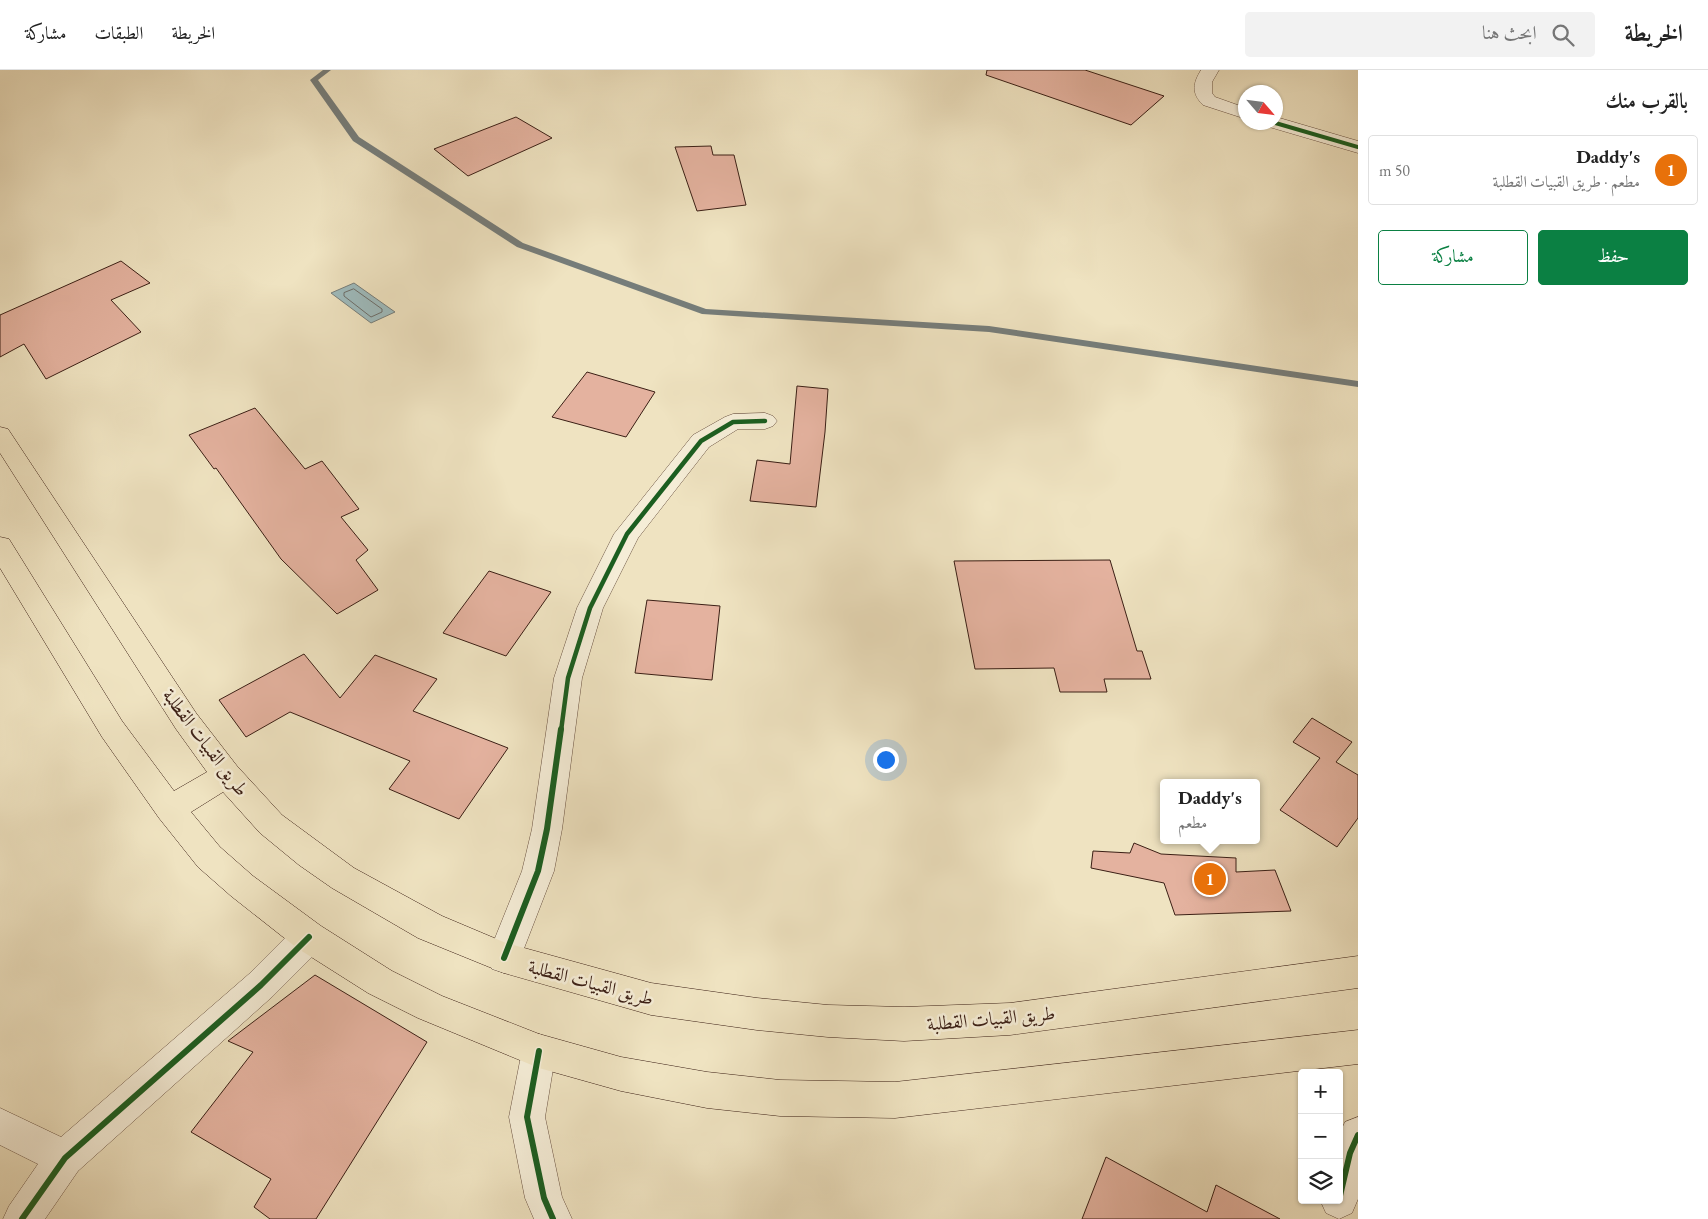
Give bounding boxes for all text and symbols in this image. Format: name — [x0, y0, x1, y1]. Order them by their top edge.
search box — [1245, 12, 1595, 57]
text: الخريطة — [1625, 17, 1683, 48]
text: ابحث هنا — [1482, 20, 1537, 45]
text: مشاركة — [25, 21, 66, 44]
text: الطبقات — [94, 21, 143, 44]
text: الخريطة — [171, 21, 215, 44]
icon: search — [1549, 21, 1577, 49]
north arrow — [1238, 85, 1283, 130]
text: بالقرب منك — [1605, 87, 1688, 114]
text: Daddy's — [1576, 144, 1640, 169]
text: 50 m — [1379, 160, 1410, 181]
text: 1 — [1667, 160, 1675, 181]
text: مطعم · طريق القبيات القطلبة — [1493, 171, 1640, 192]
button: مشاركة — [1378, 230, 1528, 285]
button: حفظ — [1538, 230, 1688, 285]
street label: طريق القبيات القطلبة — [157, 683, 254, 801]
your location — [873, 747, 899, 773]
popup — [1160, 779, 1260, 844]
text: Daddy's — [1178, 785, 1242, 810]
text: مطعم — [1178, 812, 1207, 833]
pin: 1 — [1194, 860, 1226, 898]
street label: طريق القبيات القطلبة — [525, 954, 656, 1011]
street label: طريق القبيات القطلبة — [926, 1000, 1056, 1037]
map controls — [1298, 1069, 1343, 1204]
button: + — [1298, 1069, 1343, 1114]
button: − — [1298, 1114, 1343, 1159]
button: layers — [1298, 1159, 1343, 1204]

